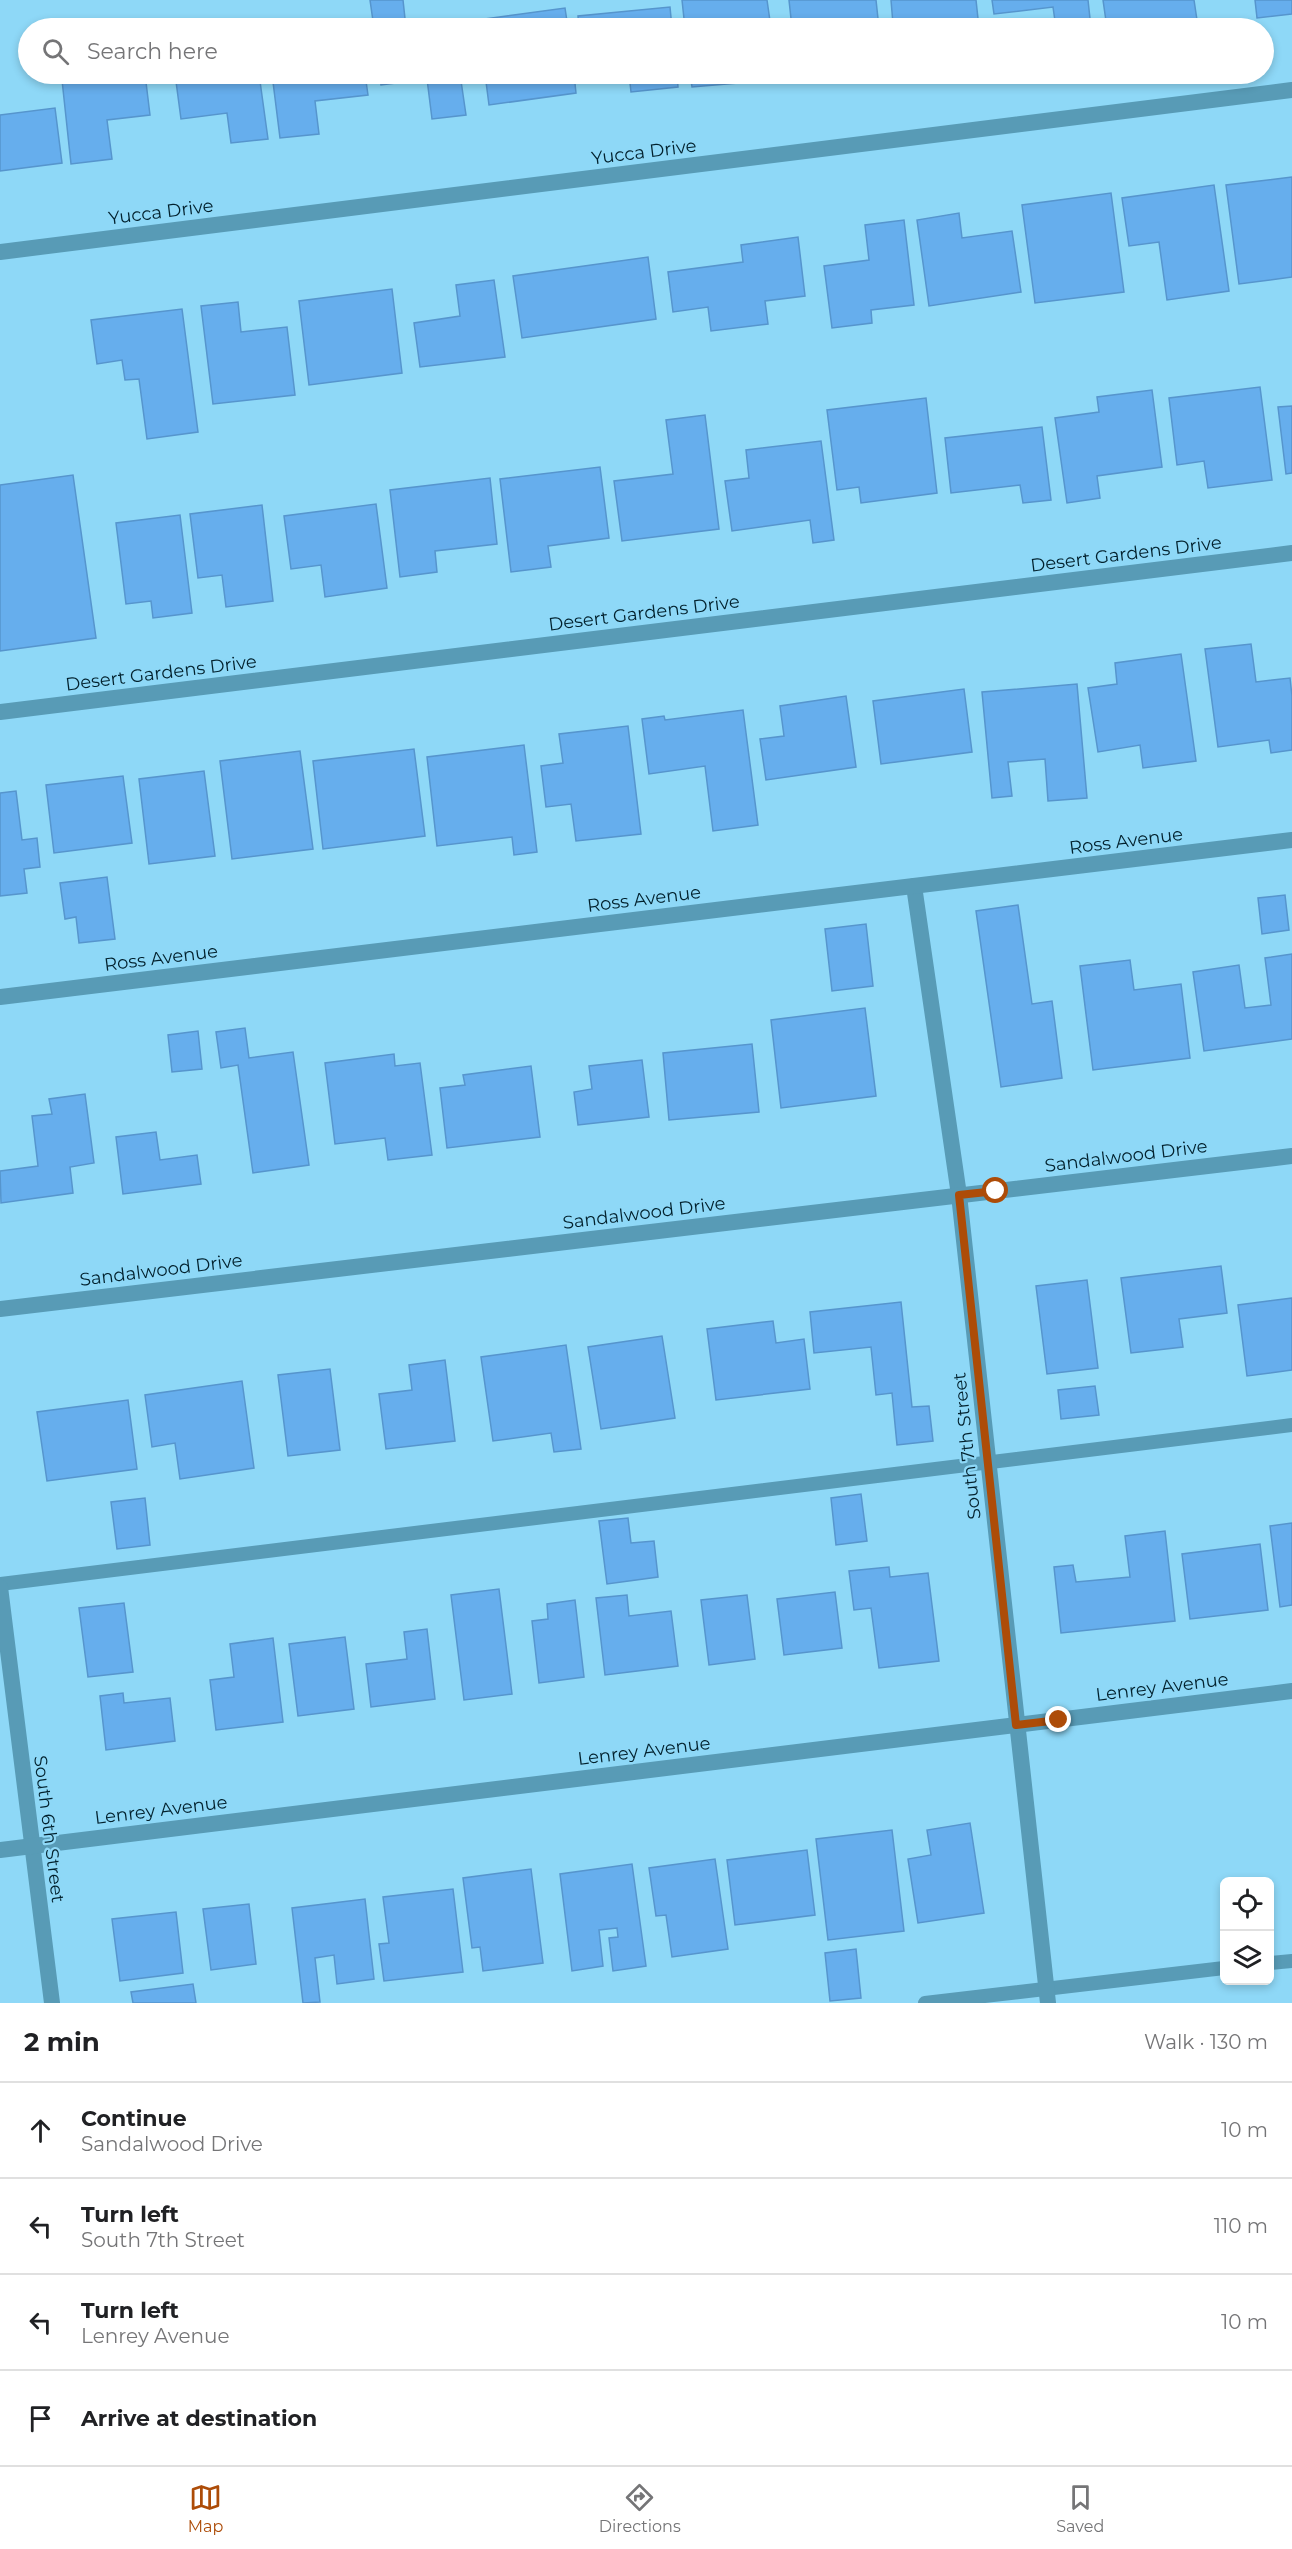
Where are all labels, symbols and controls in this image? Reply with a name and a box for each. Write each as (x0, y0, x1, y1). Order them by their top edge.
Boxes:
search box (18, 18, 1274, 84)
icon: search (39, 35, 72, 68)
text: Search here (87, 38, 218, 65)
street label: Yucca Drive (590, 135, 698, 169)
street label: Yucca Drive (107, 195, 215, 229)
street label: Desert Gardens Drive (1029, 531, 1223, 577)
street label: Desert Gardens Drive (547, 590, 741, 636)
street label: Desert Gardens Drive (64, 650, 258, 696)
street label: Ross Avenue (1068, 823, 1184, 859)
street label: Ross Avenue (586, 881, 702, 917)
street label: Ross Avenue (103, 940, 219, 976)
street label: Sandalwood Drive (1043, 1135, 1209, 1177)
route start (982, 1177, 1008, 1203)
street label: Sandalwood Drive (561, 1192, 727, 1234)
street label: Sandalwood Drive (78, 1249, 244, 1291)
street label: South 7th Street (948, 1371, 986, 1521)
street label: Lenrey Avenue (1094, 1668, 1230, 1706)
route end (1045, 1706, 1071, 1732)
street label: Lenrey Avenue (576, 1732, 712, 1770)
street label: South 6th Street (29, 1754, 69, 1904)
street label: Lenrey Avenue (93, 1791, 229, 1829)
map controls (1220, 1877, 1274, 1985)
button: locate (1220, 1877, 1274, 1931)
button: layers (1220, 1931, 1274, 1985)
text: 2 min (24, 2026, 100, 2058)
text: Walk · 130 m (1144, 2030, 1268, 2054)
text: Continue (81, 2105, 187, 2132)
icon: ahead (24, 2114, 57, 2147)
text: 10 m (1221, 2118, 1268, 2142)
text: Sandalwood Drive (81, 2132, 263, 2156)
text: Turn left (81, 2201, 179, 2228)
icon: left (24, 2210, 57, 2243)
text: 110 m (1214, 2214, 1268, 2238)
text: South 7th Street (81, 2228, 245, 2252)
text: Turn left (81, 2297, 179, 2324)
icon: left (24, 2306, 57, 2339)
text: 10 m (1221, 2310, 1268, 2334)
text: Lenrey Avenue (81, 2324, 230, 2348)
icon: arrive (24, 2402, 57, 2435)
text: Arrive at destination (81, 2405, 317, 2432)
tab: Map (188, 2481, 223, 2536)
tab: Directions (599, 2481, 681, 2536)
tab: Saved (1056, 2481, 1104, 2536)

